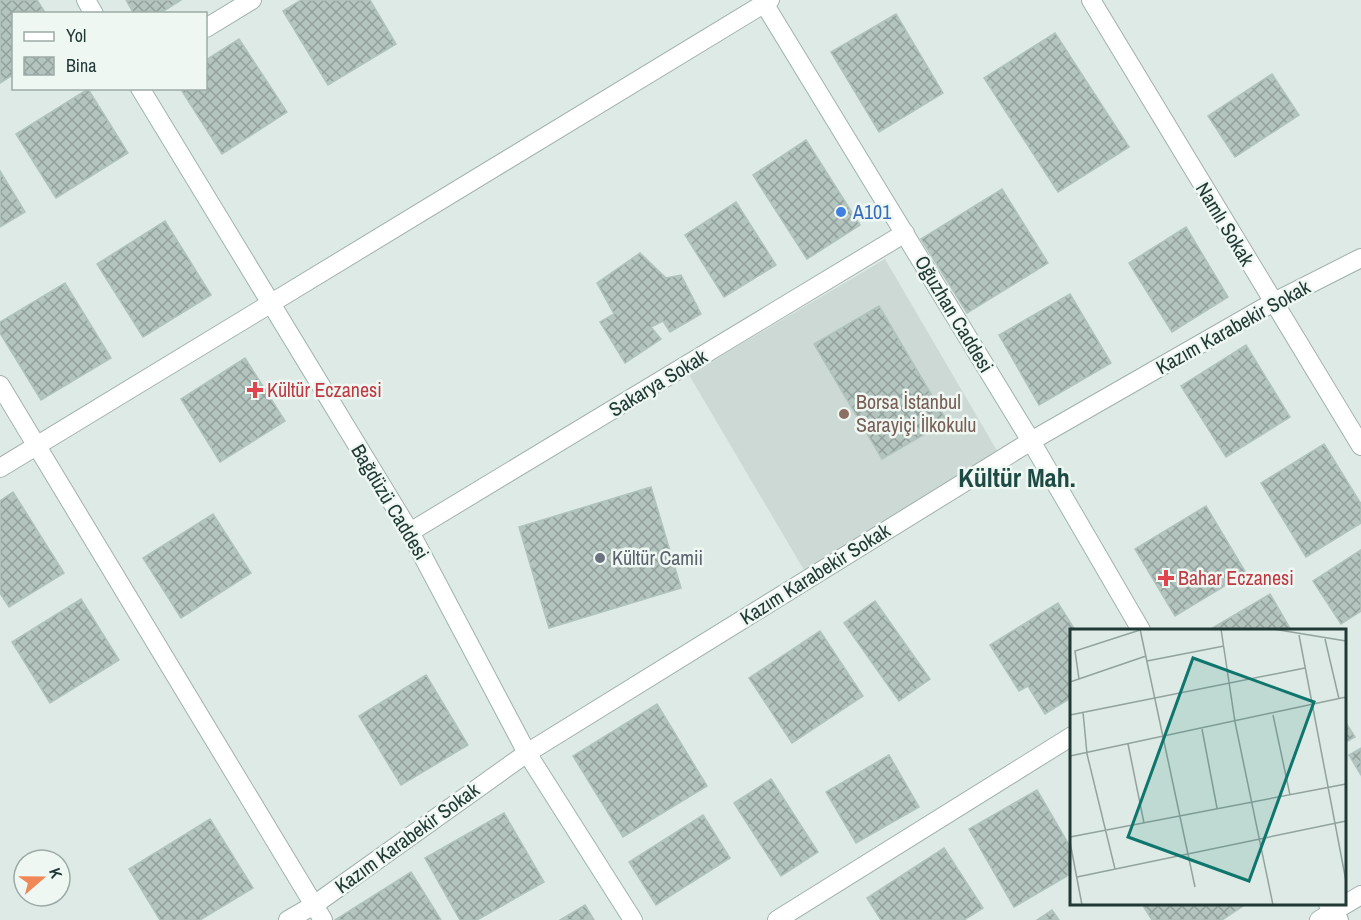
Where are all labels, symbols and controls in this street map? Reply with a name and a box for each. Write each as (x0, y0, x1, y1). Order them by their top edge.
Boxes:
legend (12, 12, 207, 90)
text: Yol (66, 23, 86, 48)
text: Bina (66, 53, 96, 78)
street label: Namlı Sokak (1190, 177, 1261, 271)
place label: A101 (852, 198, 891, 225)
marker: A101 (834, 205, 848, 219)
street label: Oğuzhan Caddesi (909, 250, 1000, 377)
street label: Kazım Karabekir Sokak (1151, 273, 1315, 380)
street label: Sakarya Sokak (604, 342, 713, 423)
place label: Kültür Eczanesi (267, 376, 382, 403)
marker: Kültür Eczanesi (248, 383, 262, 397)
place label: Borsa İstanbul Sarayiçi İlkokulu (856, 388, 976, 438)
marker: Borsa İstanbul Sarayiçi İlkokulu (837, 407, 851, 421)
street label: Bağdüzü Caddesi (345, 439, 436, 565)
district label: Kültür Mah. (958, 460, 1076, 495)
street label: Kazım Karabekir Sokak (735, 516, 896, 631)
place label: Kültür Camii (612, 544, 703, 571)
marker: Kültür Camii (593, 551, 607, 565)
place label: Bahar Eczanesi (1178, 564, 1294, 591)
marker: Bahar Eczanesi (1159, 571, 1173, 585)
inset map (1070, 629, 1346, 905)
street label: Kazım Karabekir Sokak (329, 776, 485, 899)
north arrow (12, 848, 72, 908)
text: K (44, 865, 68, 882)

